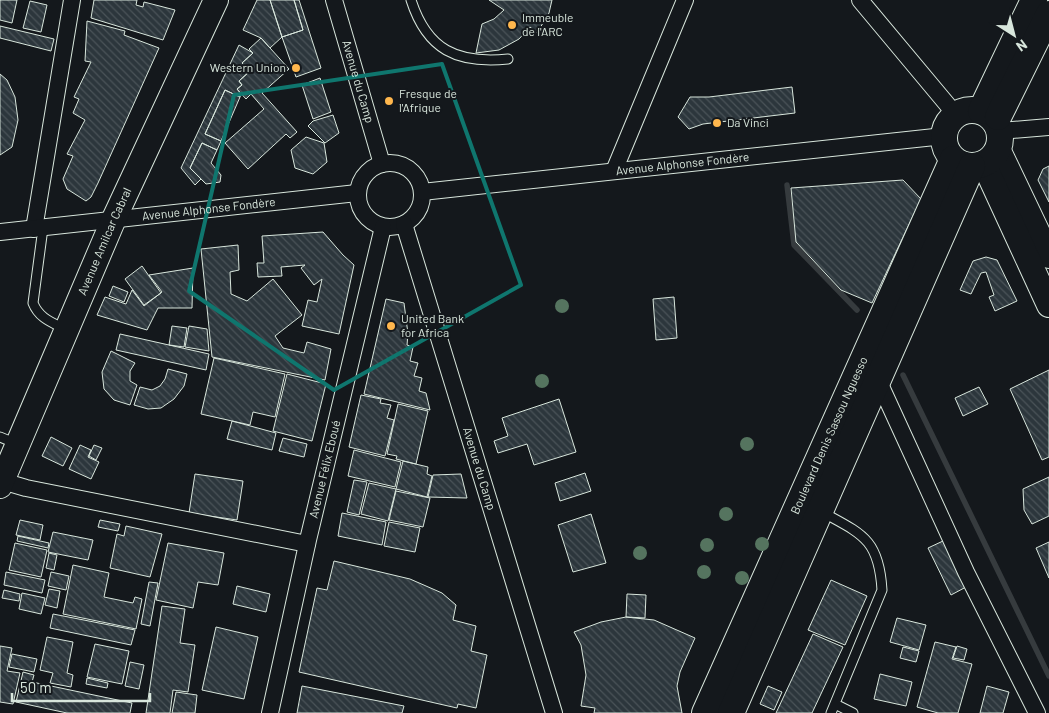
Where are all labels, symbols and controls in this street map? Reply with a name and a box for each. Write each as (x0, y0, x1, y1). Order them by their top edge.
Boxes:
place label: Immeuble de l'ARC (522, 10, 573, 38)
north arrow (989, 10, 1039, 60)
marker: Immeuble de l'ARC (506, 19, 518, 31)
text: N (1013, 36, 1031, 56)
street label: Avenue du Camp (340, 38, 378, 124)
place label: Western Union (210, 60, 286, 74)
marker: Western Union (290, 62, 302, 74)
place label: Fresque de l'Afrique (399, 86, 457, 114)
marker: Fresque de l'Afrique (383, 95, 395, 107)
place label: Da Vinci (727, 115, 769, 129)
marker: Da Vinci (711, 117, 723, 129)
street label: Avenue Alphonse Fondère (615, 149, 750, 177)
street label: Avenue Amilcar Cabral (74, 185, 134, 297)
street label: Avenue Alphonse Fondère (141, 194, 276, 222)
place label: United Bank for Africa (401, 311, 464, 339)
marker: United Bank for Africa (385, 320, 397, 332)
street label: Boulevard Denis Sassou Nguesso (787, 354, 870, 516)
street label: Avenue Félix Eboué (306, 418, 343, 519)
street label: Avenue du Camp (461, 425, 499, 512)
scale bar (12, 670, 150, 702)
text: 50 m (20, 678, 52, 696)

